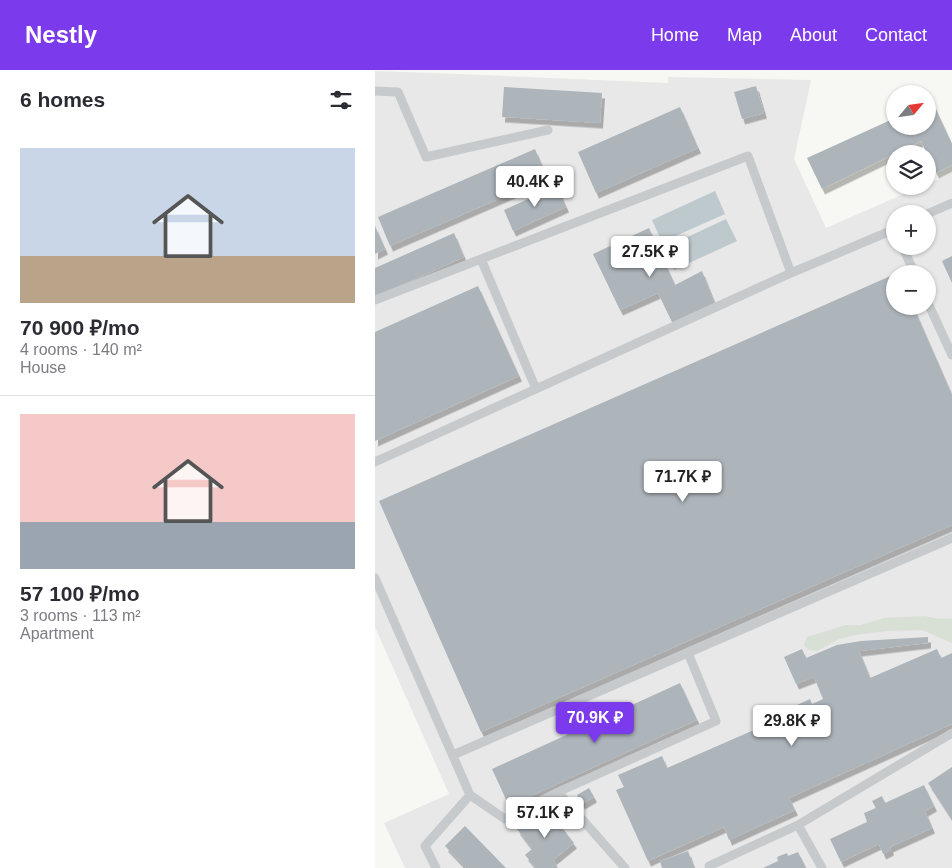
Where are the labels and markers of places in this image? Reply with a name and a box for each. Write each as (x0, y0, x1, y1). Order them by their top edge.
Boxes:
pin: 40.4K ₽ (489, 166, 581, 208)
pin: 27.5K ₽ (604, 236, 696, 278)
pin: 71.7K ₽ (637, 460, 729, 503)
pin: 70.9K ₽ (549, 702, 641, 744)
pin: 29.8K ₽ (746, 704, 838, 747)
pin: 57.1K ₽ (499, 796, 591, 839)

